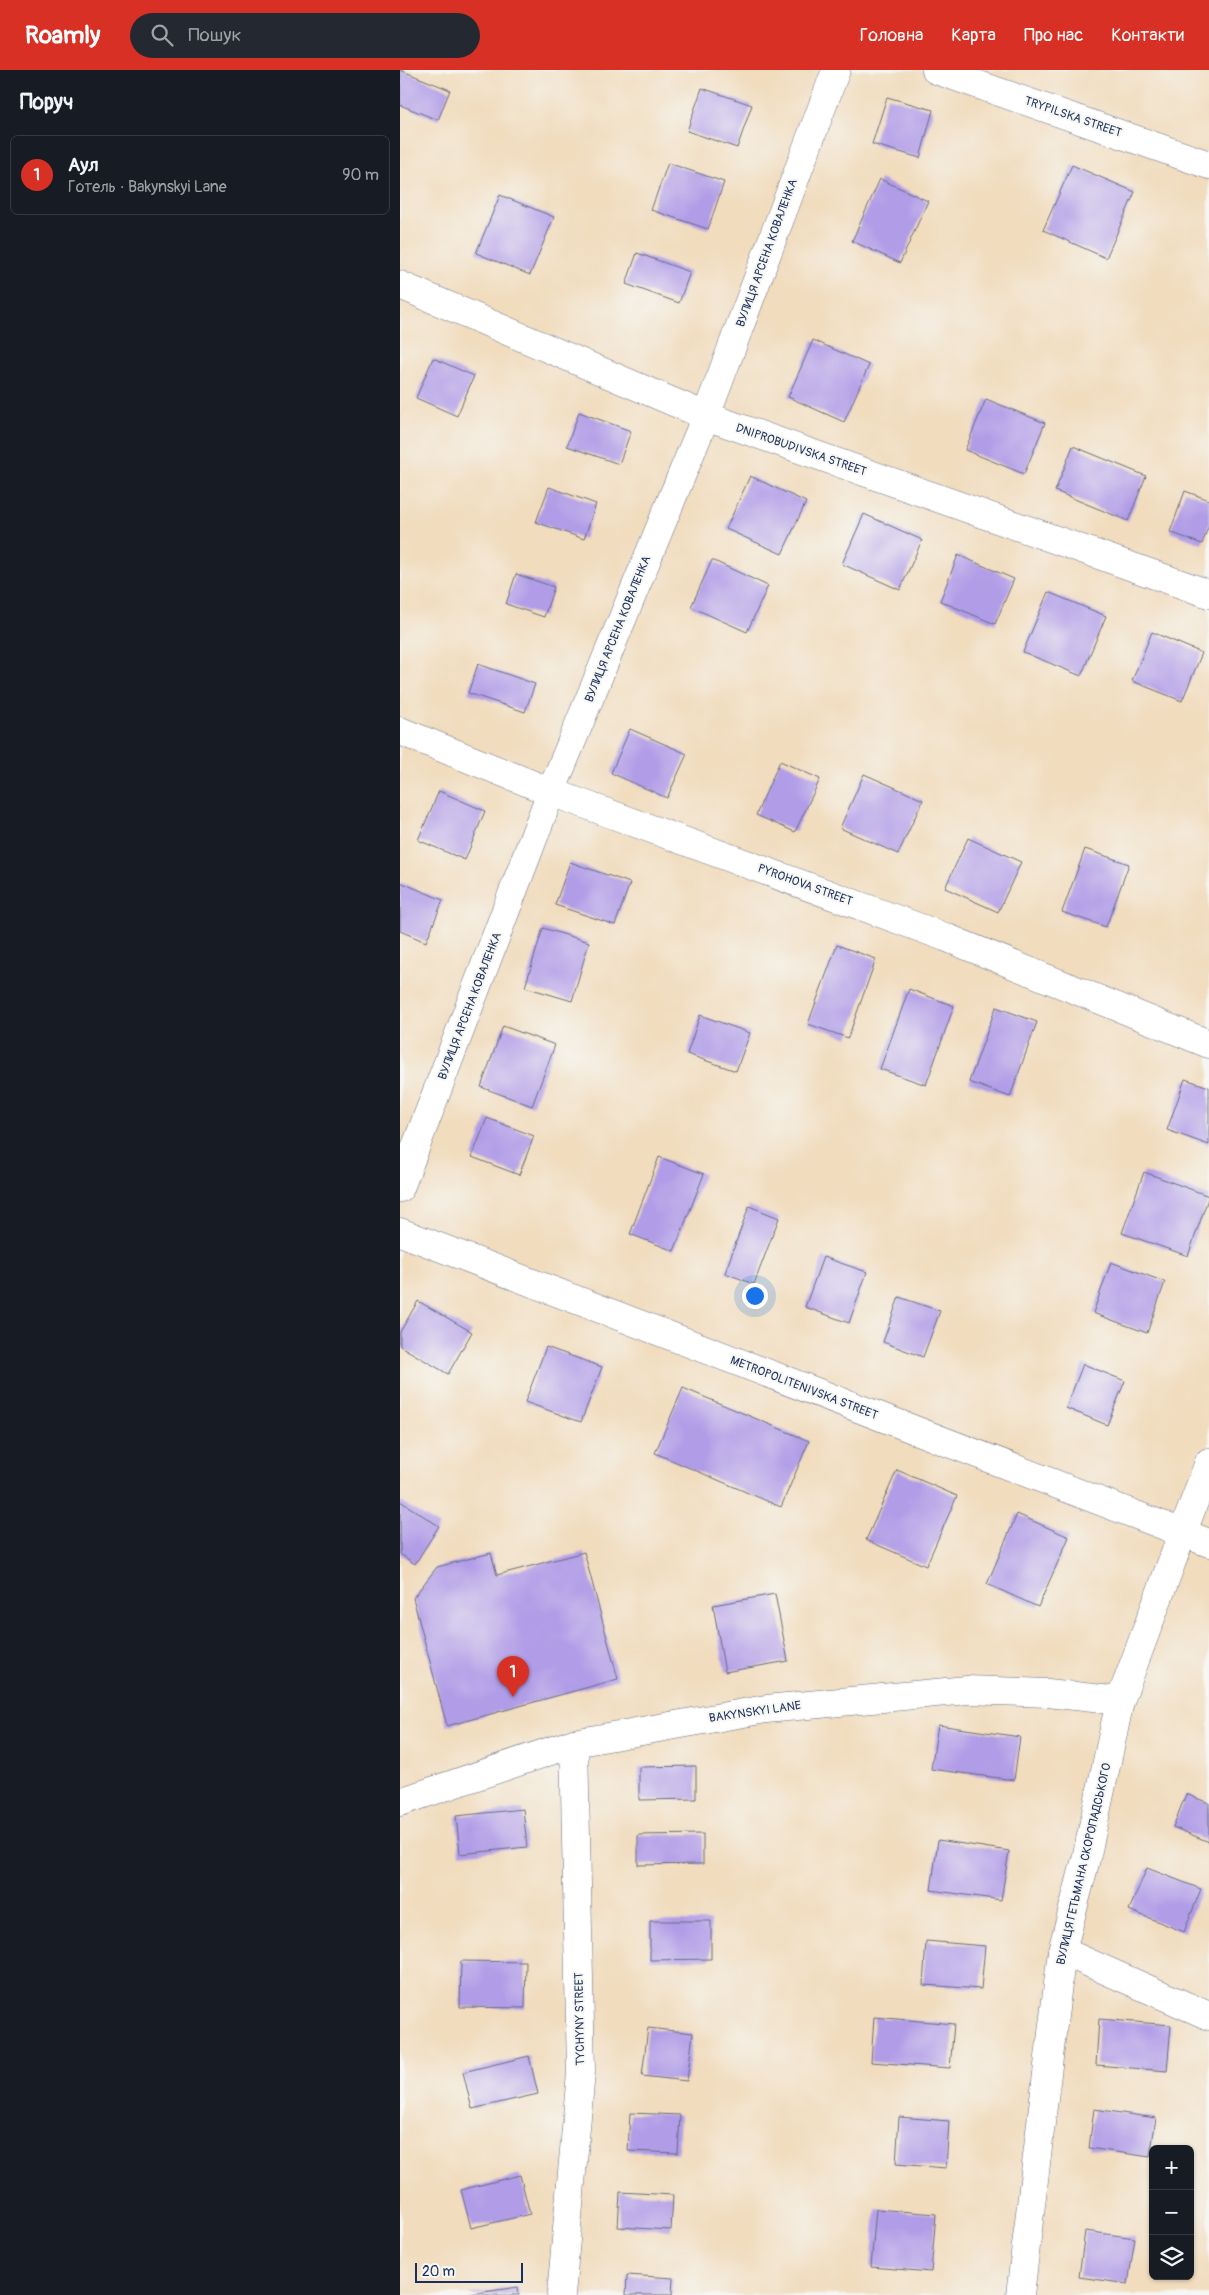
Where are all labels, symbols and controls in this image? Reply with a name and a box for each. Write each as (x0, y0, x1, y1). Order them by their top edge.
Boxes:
search box (130, 13, 480, 58)
text: Roamly (25, 21, 100, 50)
icon: search (148, 21, 176, 49)
text: Пошук (188, 23, 241, 47)
text: Головна (860, 24, 923, 47)
text: Карта (951, 24, 996, 47)
text: Про нас (1024, 24, 1083, 47)
text: Контакти (1111, 24, 1184, 47)
text: Поруч (20, 89, 73, 116)
street label: TRYPILSKA STREET (1022, 93, 1124, 141)
text: Аул (68, 153, 98, 177)
text: 1 (34, 165, 40, 185)
text: 90 m (342, 165, 379, 185)
text: Готель · Bakynskyi Lane (68, 177, 227, 197)
street label: ВУЛИЦЯ АРСЕНА КОВАЛЕНКА (733, 177, 801, 329)
street label: DNIPROBUDIVSKA STREET (734, 421, 869, 480)
street label: ВУЛИЦЯ АРСЕНА КОВАЛЕНКА (582, 553, 654, 704)
street label: PYROHOVA STREET (756, 861, 855, 909)
street label: ВУЛИЦЯ АРСЕНА КОВАЛЕНКА (435, 930, 505, 1082)
your location (742, 1283, 768, 1309)
street label: METROPOLITENIVSKA STREET (728, 1353, 880, 1423)
pin: 1 (497, 1656, 529, 1697)
street label: BAKYNSKYI LANE (708, 1698, 802, 1726)
street label: ВУЛИЦЯ ГЕТЬМАНА СКОРОПАДСЬКОГО (1053, 1761, 1115, 1966)
street label: TYCHYNY STREET (572, 1972, 588, 2066)
map controls (1149, 2145, 1194, 2280)
button: + (1149, 2145, 1194, 2190)
button: − (1149, 2190, 1194, 2235)
button: layers (1149, 2235, 1194, 2280)
scale bar (415, 2260, 522, 2283)
text: 20 m (422, 2263, 455, 2280)

